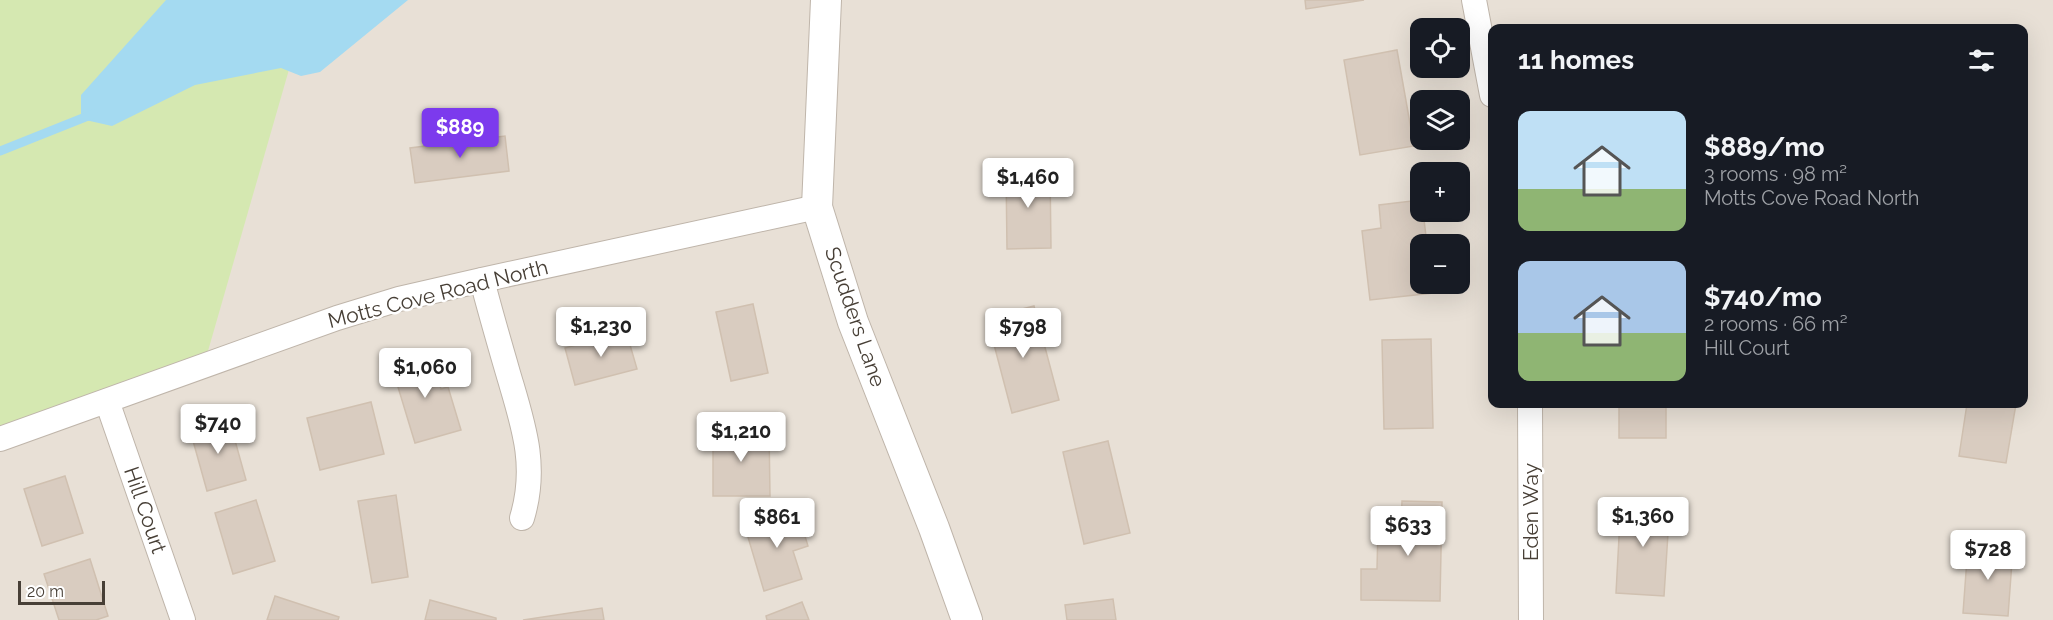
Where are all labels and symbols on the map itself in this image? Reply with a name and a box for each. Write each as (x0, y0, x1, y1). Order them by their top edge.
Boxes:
pin: $889 (424, 108, 496, 159)
pin: $1,460 (979, 158, 1077, 209)
street label: Scudders Lane (820, 244, 891, 390)
street label: Motts Cove Road North (325, 254, 551, 333)
pin: $1,230 (552, 307, 650, 358)
pin: $798 (987, 308, 1059, 359)
pin: $1,060 (376, 348, 474, 399)
pin: $740 (182, 404, 254, 455)
pin: $1,210 (692, 412, 790, 463)
street label: Hill Court (119, 463, 172, 556)
street label: Eden Way (1518, 463, 1543, 561)
pin: $1,360 (1594, 497, 1692, 548)
pin: $861 (741, 498, 813, 549)
pin: $633 (1372, 506, 1444, 557)
pin: $728 (1952, 530, 2024, 581)
scale bar (18, 578, 105, 606)

